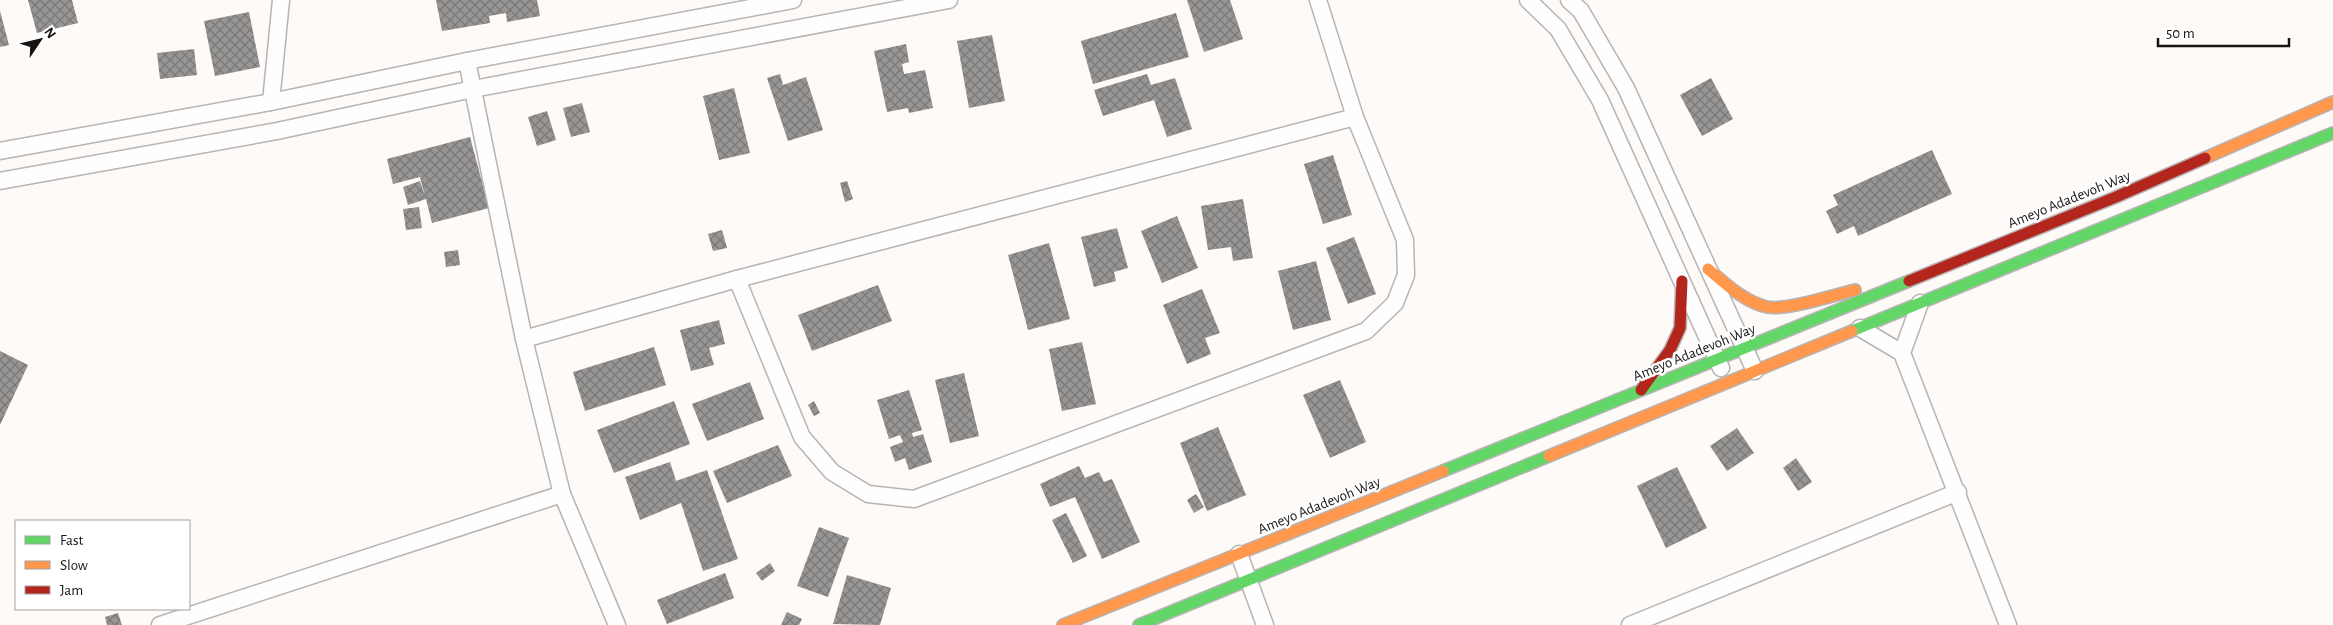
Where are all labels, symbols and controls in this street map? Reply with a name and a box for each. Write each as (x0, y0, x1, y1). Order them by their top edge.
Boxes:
north arrow (15, 15, 65, 65)
scale bar (2158, 15, 2289, 47)
text: N (41, 25, 58, 41)
text: 50 m (2166, 26, 2195, 41)
street label: Ameyo Adadevoh Way (2006, 168, 2133, 231)
street label: Ameyo Adadevoh Way (1631, 321, 1758, 384)
street label: Ameyo Adadevoh Way (1256, 474, 1383, 537)
legend (15, 520, 190, 610)
text: Fast (60, 533, 84, 548)
text: Slow (60, 558, 88, 573)
text: Jam (60, 583, 83, 598)

